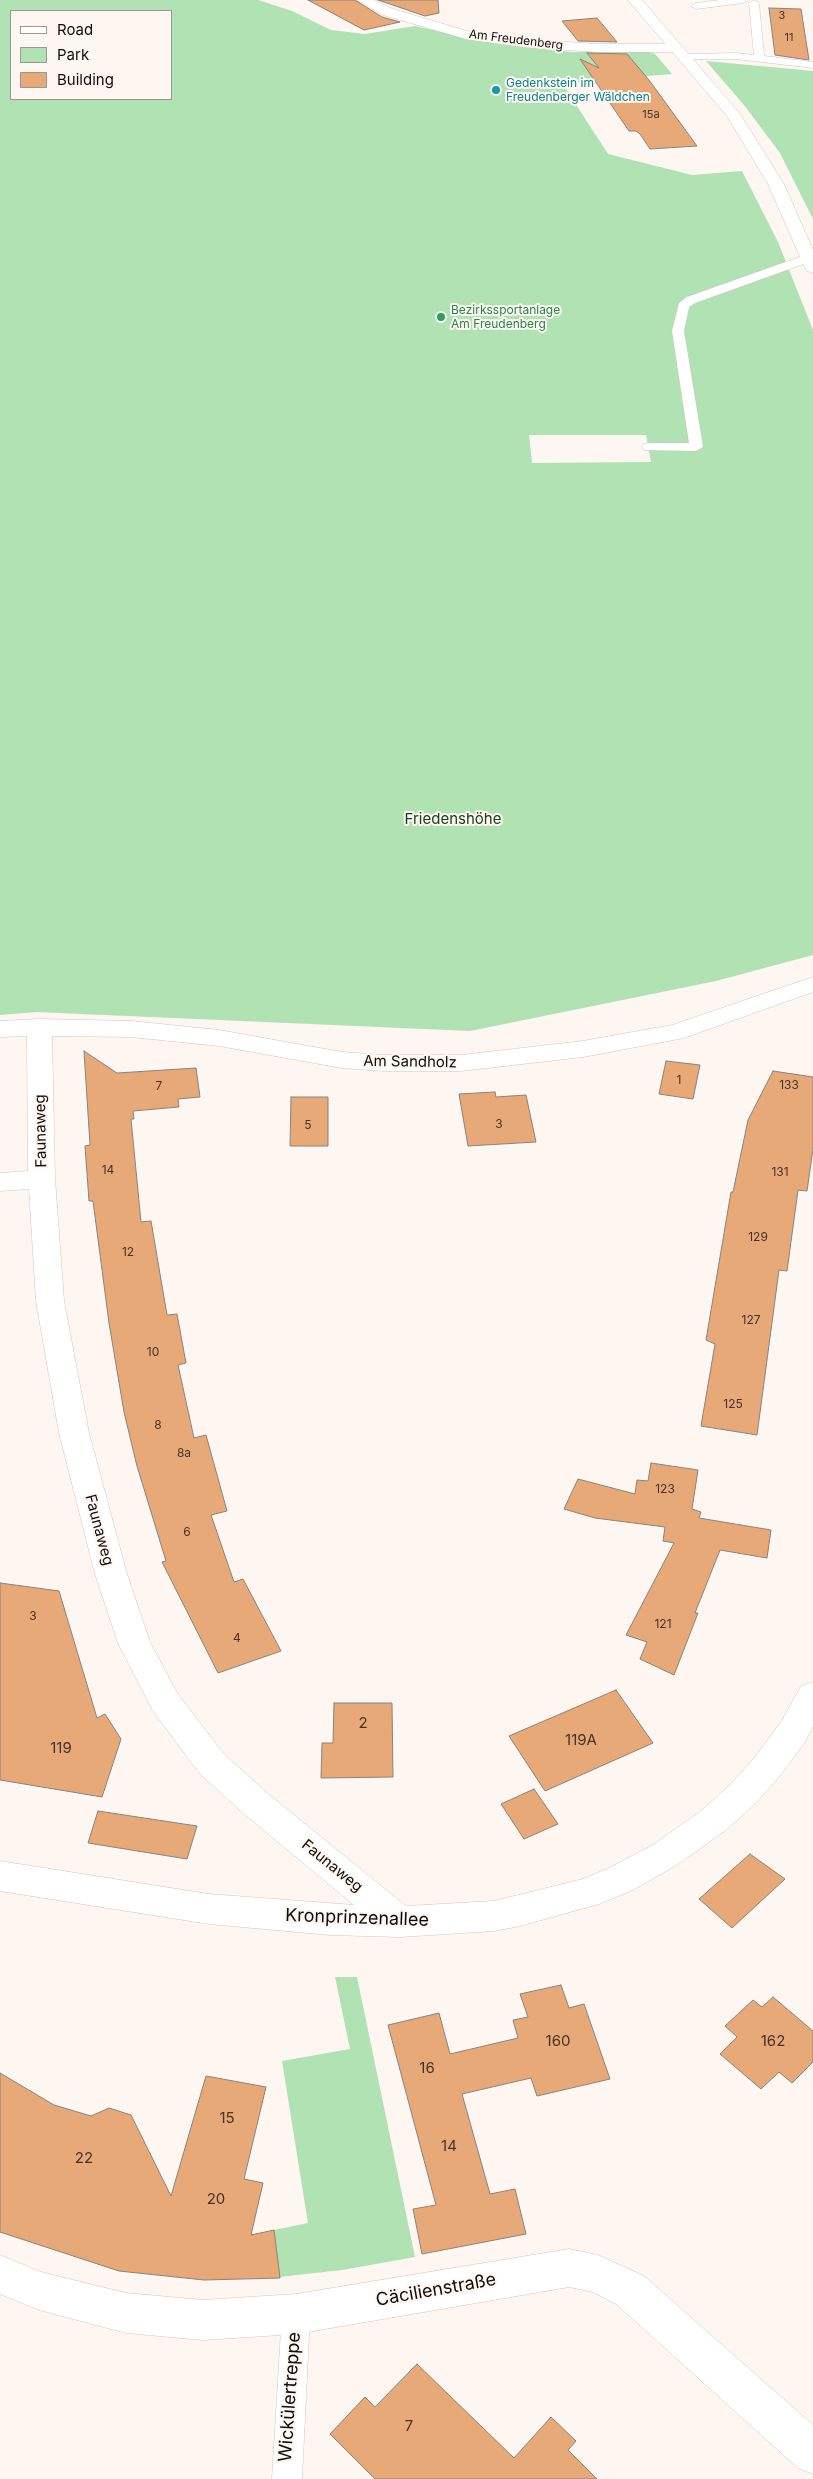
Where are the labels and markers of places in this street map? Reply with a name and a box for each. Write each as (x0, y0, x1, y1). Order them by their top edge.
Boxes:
place label: Gedenkstein im Freudenberger Wäldchen (506, 76, 650, 104)
marker: Gedenkstein im Freudenberger Wäldchen (490, 84, 502, 96)
place label: Bezirkssportanlage Am Freudenberg (451, 303, 560, 331)
marker: Bezirkssportanlage Am Freudenberg (435, 311, 447, 323)

